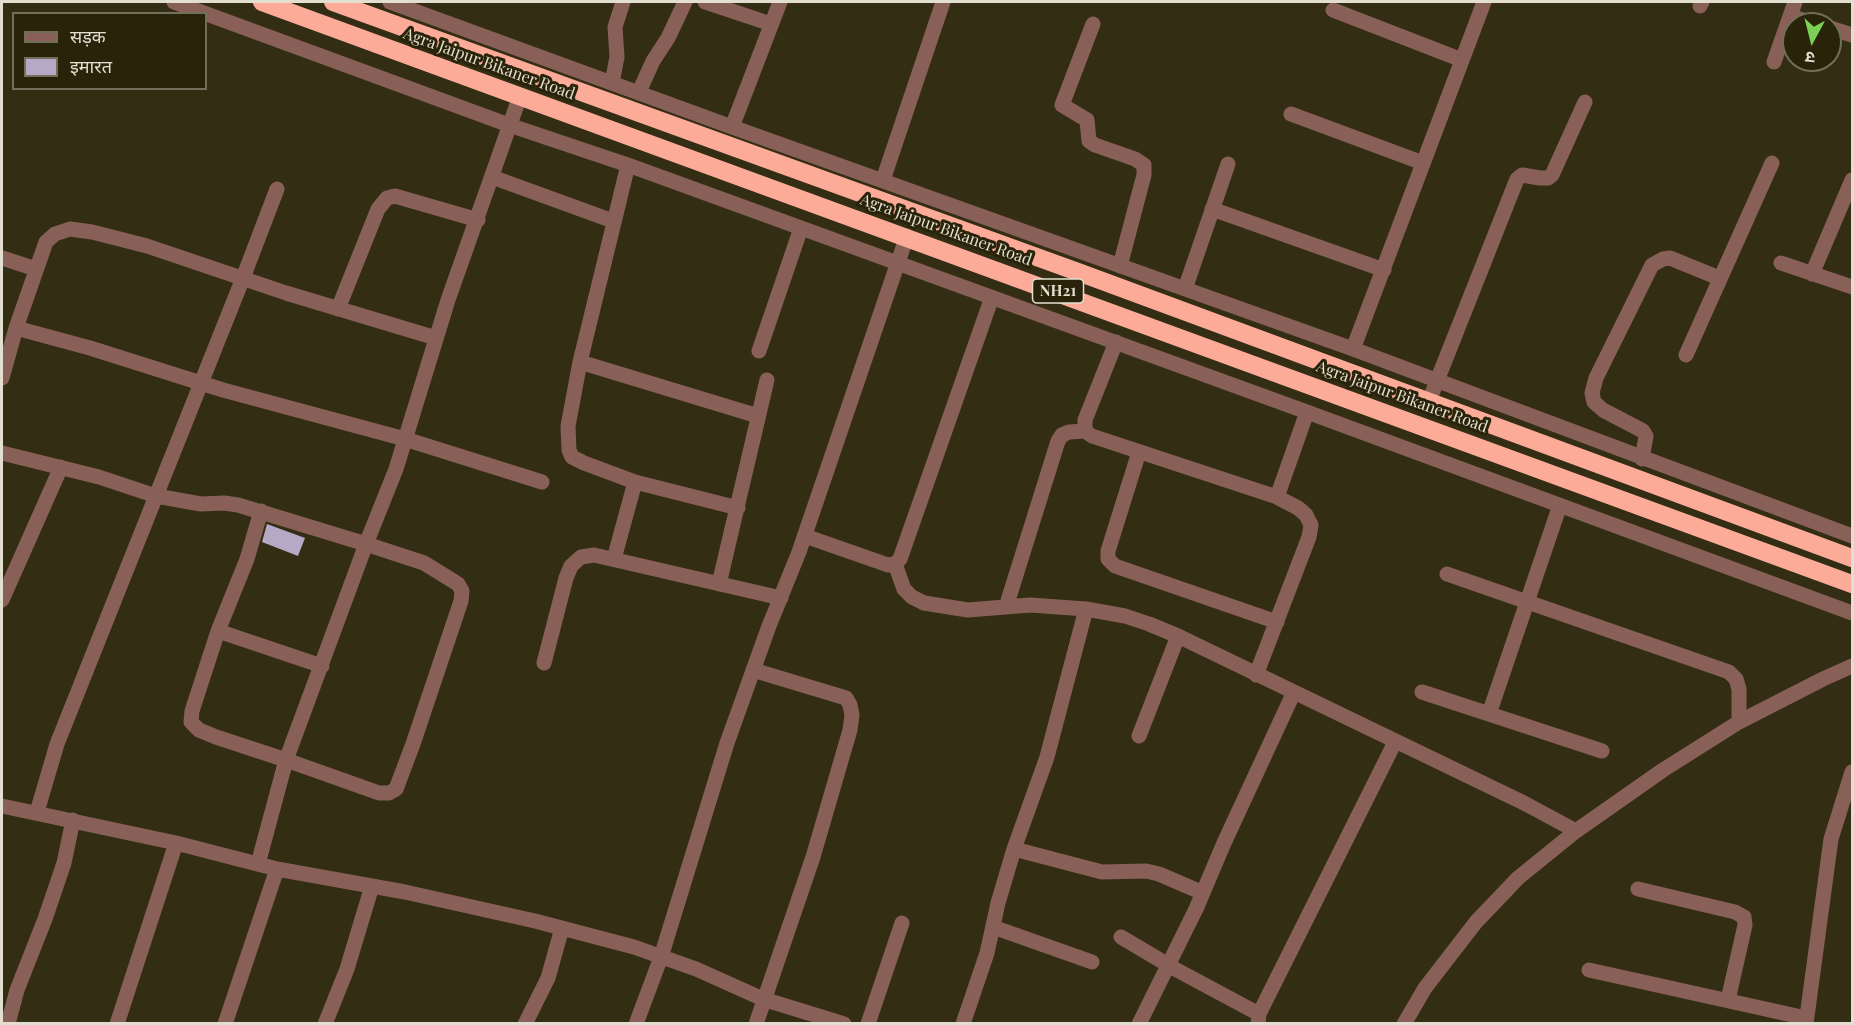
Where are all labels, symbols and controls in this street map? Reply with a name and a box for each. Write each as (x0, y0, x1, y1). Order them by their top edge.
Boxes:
legend (12, 12, 207, 90)
north arrow (1782, 12, 1842, 72)
text: सड़क (70, 24, 106, 48)
street label: Agra Jaipur Bikaner Road (401, 24, 577, 104)
text: उ (1804, 47, 1816, 69)
text: इमारत (70, 54, 112, 78)
street label: Agra Jaipur Bikaner Road (858, 190, 1034, 270)
road number: NH21 (1032, 279, 1084, 303)
street label: Agra Jaipur Bikaner Road (1314, 357, 1490, 437)

